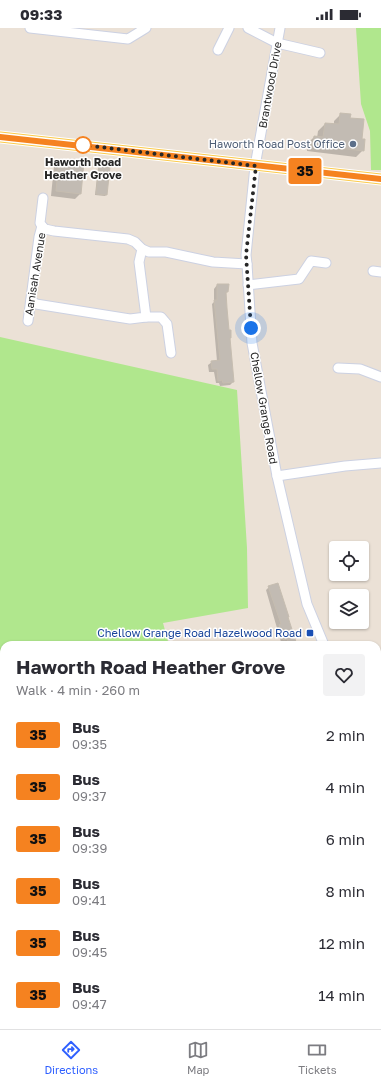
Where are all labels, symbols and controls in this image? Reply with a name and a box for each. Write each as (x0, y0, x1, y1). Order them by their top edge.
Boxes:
text: 09:33 (20, 5, 62, 23)
street label: Brantwood Drive (255, 41, 284, 129)
marker: Haworth Road Heather Grove (74, 136, 92, 154)
place label: Haworth Road Post Office (209, 137, 345, 150)
marker: Haworth Road Post Office (348, 139, 358, 149)
place label: Haworth Road Heather Grove (44, 155, 122, 181)
line badge: 35 (287, 158, 323, 184)
text: 35 (296, 162, 314, 179)
street label: Aanisah Avenue (22, 232, 47, 316)
your location (241, 318, 261, 338)
street label: Chellow Grange Road (248, 351, 281, 465)
map controls (329, 541, 369, 629)
button: locate (329, 541, 369, 581)
button: layers (329, 589, 369, 629)
place label: Chellow Grange Road Hazelwood Road (97, 626, 302, 639)
marker: Chellow Grange Road Hazelwood Road (305, 628, 315, 638)
button: heart (323, 654, 365, 696)
text: Haworth Road Heather Grove (16, 655, 285, 678)
text: Walk · 4 min · 260 m (16, 682, 140, 698)
text: Bus (72, 718, 100, 736)
text: 35 (29, 726, 47, 743)
text: 2 min (326, 726, 365, 744)
text: 09:35 (72, 736, 107, 752)
text: Bus (72, 770, 100, 788)
text: 35 (29, 778, 47, 795)
text: 4 min (326, 778, 365, 796)
text: 09:37 (72, 788, 106, 804)
text: Bus (72, 822, 100, 840)
text: 35 (29, 830, 47, 847)
text: 6 min (326, 830, 365, 848)
text: 09:39 (72, 840, 107, 856)
text: Bus (72, 874, 100, 892)
text: 35 (29, 882, 47, 899)
text: 8 min (326, 882, 365, 900)
text: 09:41 (72, 892, 106, 908)
text: Bus (72, 926, 100, 944)
text: 35 (29, 934, 47, 951)
text: 12 min (319, 934, 365, 952)
text: 09:45 (72, 944, 107, 960)
text: Bus (72, 978, 100, 996)
text: 35 (29, 986, 47, 1003)
text: 14 min (318, 986, 365, 1004)
text: 09:47 (72, 996, 107, 1012)
tab: Directions (44, 1039, 98, 1076)
tab: Map (187, 1039, 209, 1076)
tab: Tickets (298, 1039, 337, 1076)

